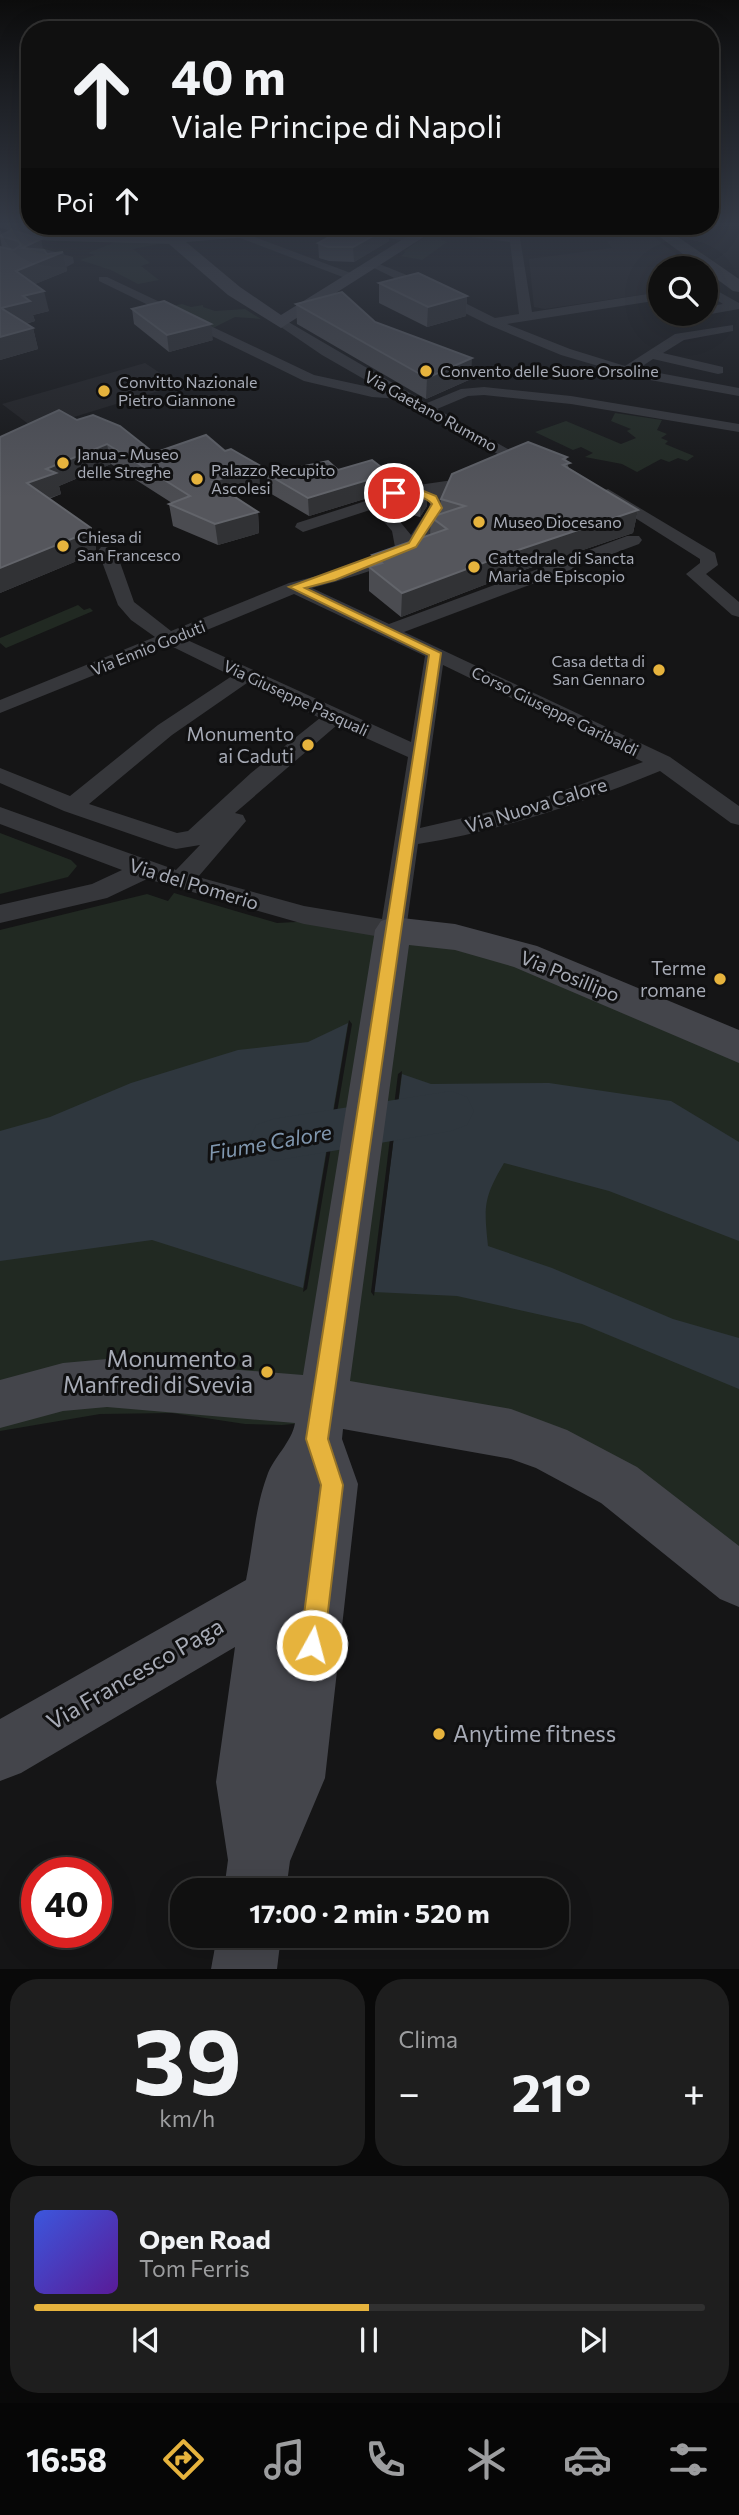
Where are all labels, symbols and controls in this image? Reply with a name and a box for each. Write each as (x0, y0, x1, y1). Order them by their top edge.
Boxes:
text: 40 m (171, 45, 286, 105)
icon: ahead (56, 49, 147, 140)
text: Viale Principe di Napoli (171, 105, 503, 145)
icon: ahead (108, 182, 146, 220)
text: Poi (56, 186, 94, 217)
map controls (648, 256, 718, 326)
button: search (648, 256, 718, 326)
place label: Convento delle Suore Orsoline (440, 361, 659, 380)
marker: Convento delle Suore Orsoline (418, 363, 434, 379)
street label: Via Gaetano Rummo (362, 366, 501, 455)
place label: Convitto Nazionale Pietro Giannone (118, 372, 258, 409)
marker: Convitto Nazionale Pietro Giannone (96, 383, 112, 399)
place label: Janua - Museo delle Streghe (77, 444, 179, 481)
marker: Janua - Museo delle Streghe (55, 455, 71, 471)
place label: Palazzo Recupito Ascolesi (211, 460, 335, 497)
pin (364, 463, 424, 523)
marker: Palazzo Recupito Ascolesi (189, 471, 205, 487)
icon: arrive (375, 474, 413, 512)
place label: Museo Diocesano (493, 512, 622, 531)
marker: Museo Diocesano (471, 514, 487, 530)
place label: Chiesa di San Francesco (77, 527, 181, 564)
marker: Chiesa di San Francesco (55, 538, 71, 554)
place label: Cattedrale di Sancta Maria de Episcopio (488, 548, 634, 585)
marker: Cattedrale di Sancta Maria de Episcopio (466, 559, 482, 575)
street label: Via Ennio Goduti (88, 616, 208, 679)
place label: Casa detta di San Gennaro (551, 651, 645, 688)
street label: Via Giuseppe Pasquali (221, 656, 372, 740)
street label: Corso Giuseppe Garibaldi (469, 662, 642, 759)
marker: Casa detta di San Gennaro (651, 662, 667, 678)
place label: Monumento ai Caduti (187, 722, 294, 767)
marker: Monumento ai Caduti (300, 737, 316, 753)
street label: Via Nuova Calore (462, 772, 610, 837)
street label: Via del Pomerio (127, 853, 262, 914)
street label: Via Posillipo (517, 945, 623, 1006)
place label: Terme romane (640, 956, 706, 1001)
marker: Terme romane (712, 971, 728, 987)
water label: Fiume Calore (206, 1118, 333, 1165)
place label: Monumento a Manfredi di Svevia (63, 1344, 253, 1398)
marker: Monumento a Manfredi di Svevia (259, 1364, 275, 1380)
position arrow (275, 1608, 349, 1682)
street label: Via Francesco Paga (41, 1611, 228, 1735)
place label: Anytime fitness (453, 1719, 616, 1747)
marker: Anytime fitness (431, 1726, 447, 1742)
speed limit sign: 40 (21, 1857, 112, 1948)
text: 17:00 · 2 min · 520 m (249, 1897, 490, 1928)
text: 39 (133, 2002, 242, 2114)
text: Clima (399, 2025, 458, 2053)
text: 21° (512, 2059, 591, 2123)
text: − (399, 2068, 420, 2115)
text: + (683, 2068, 705, 2115)
text: km/h (159, 2104, 215, 2132)
text: Open Road (139, 2223, 271, 2254)
text: Tom Ferris (139, 2254, 250, 2282)
icon: previous (127, 2321, 165, 2359)
icon: pause (350, 2321, 388, 2359)
icon: next (574, 2321, 612, 2359)
icon: directions (159, 2435, 208, 2484)
icon: music (260, 2435, 309, 2484)
icon: phone (361, 2435, 410, 2484)
icon: climate (462, 2435, 511, 2484)
icon: car (563, 2435, 612, 2484)
icon: filters (664, 2435, 713, 2484)
text: 16:58 (26, 2439, 107, 2479)

